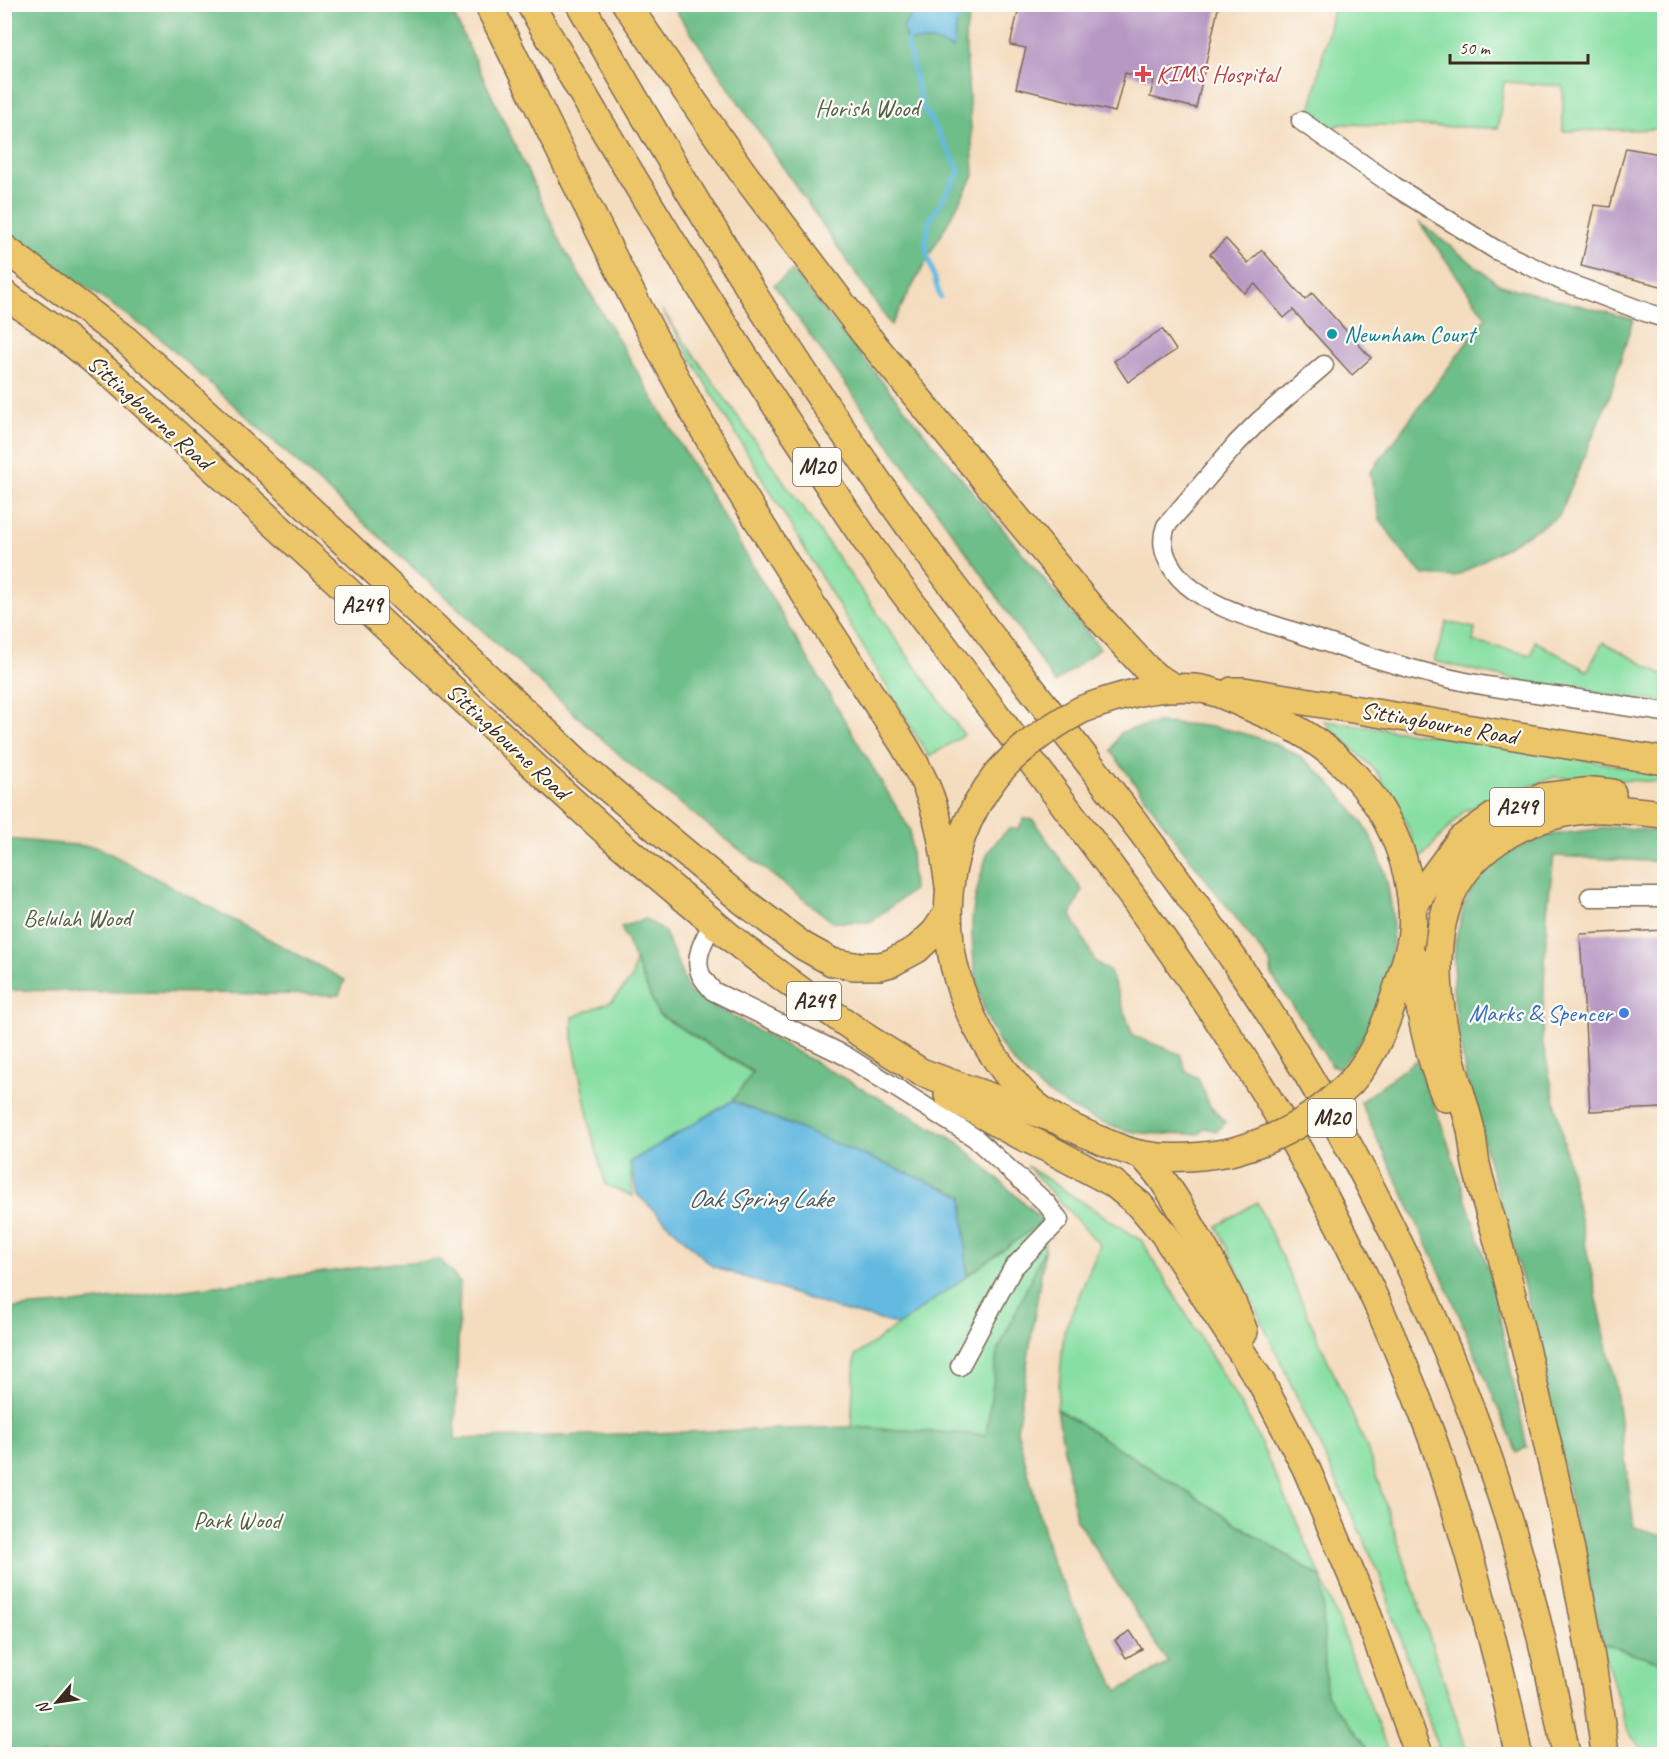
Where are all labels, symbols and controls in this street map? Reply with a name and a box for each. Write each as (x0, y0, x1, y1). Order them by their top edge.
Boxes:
scale bar (1450, 27, 1588, 65)
text: 50 m (1459, 37, 1492, 59)
place label: KIMS Hospital (1156, 59, 1282, 89)
marker: KIMS Hospital (1134, 65, 1152, 83)
park label: Horish Wood (815, 93, 922, 123)
place label: Newnham Court (1344, 319, 1478, 349)
marker: Newnham Court (1325, 327, 1339, 341)
street label: Sittingbourne Road (81, 348, 221, 478)
road number: M20 (793, 448, 841, 486)
road number: A249 (335, 586, 389, 624)
street label: Sittingbourne Road (440, 676, 579, 808)
street label: Sittingbourne Road (1358, 694, 1523, 752)
road number: A249 (1490, 788, 1544, 826)
park label: Belulah Wood (23, 903, 134, 933)
road number: A249 (787, 982, 841, 1020)
place label: Marks & Spencer (1469, 998, 1614, 1028)
marker: Marks & Spencer (1617, 1006, 1631, 1020)
road number: M20 (1308, 1099, 1356, 1137)
water label: Oak Spring Lake (688, 1182, 836, 1215)
park label: Park Wood (193, 1505, 284, 1535)
north arrow (27, 1672, 87, 1732)
text: N (32, 1697, 56, 1718)

